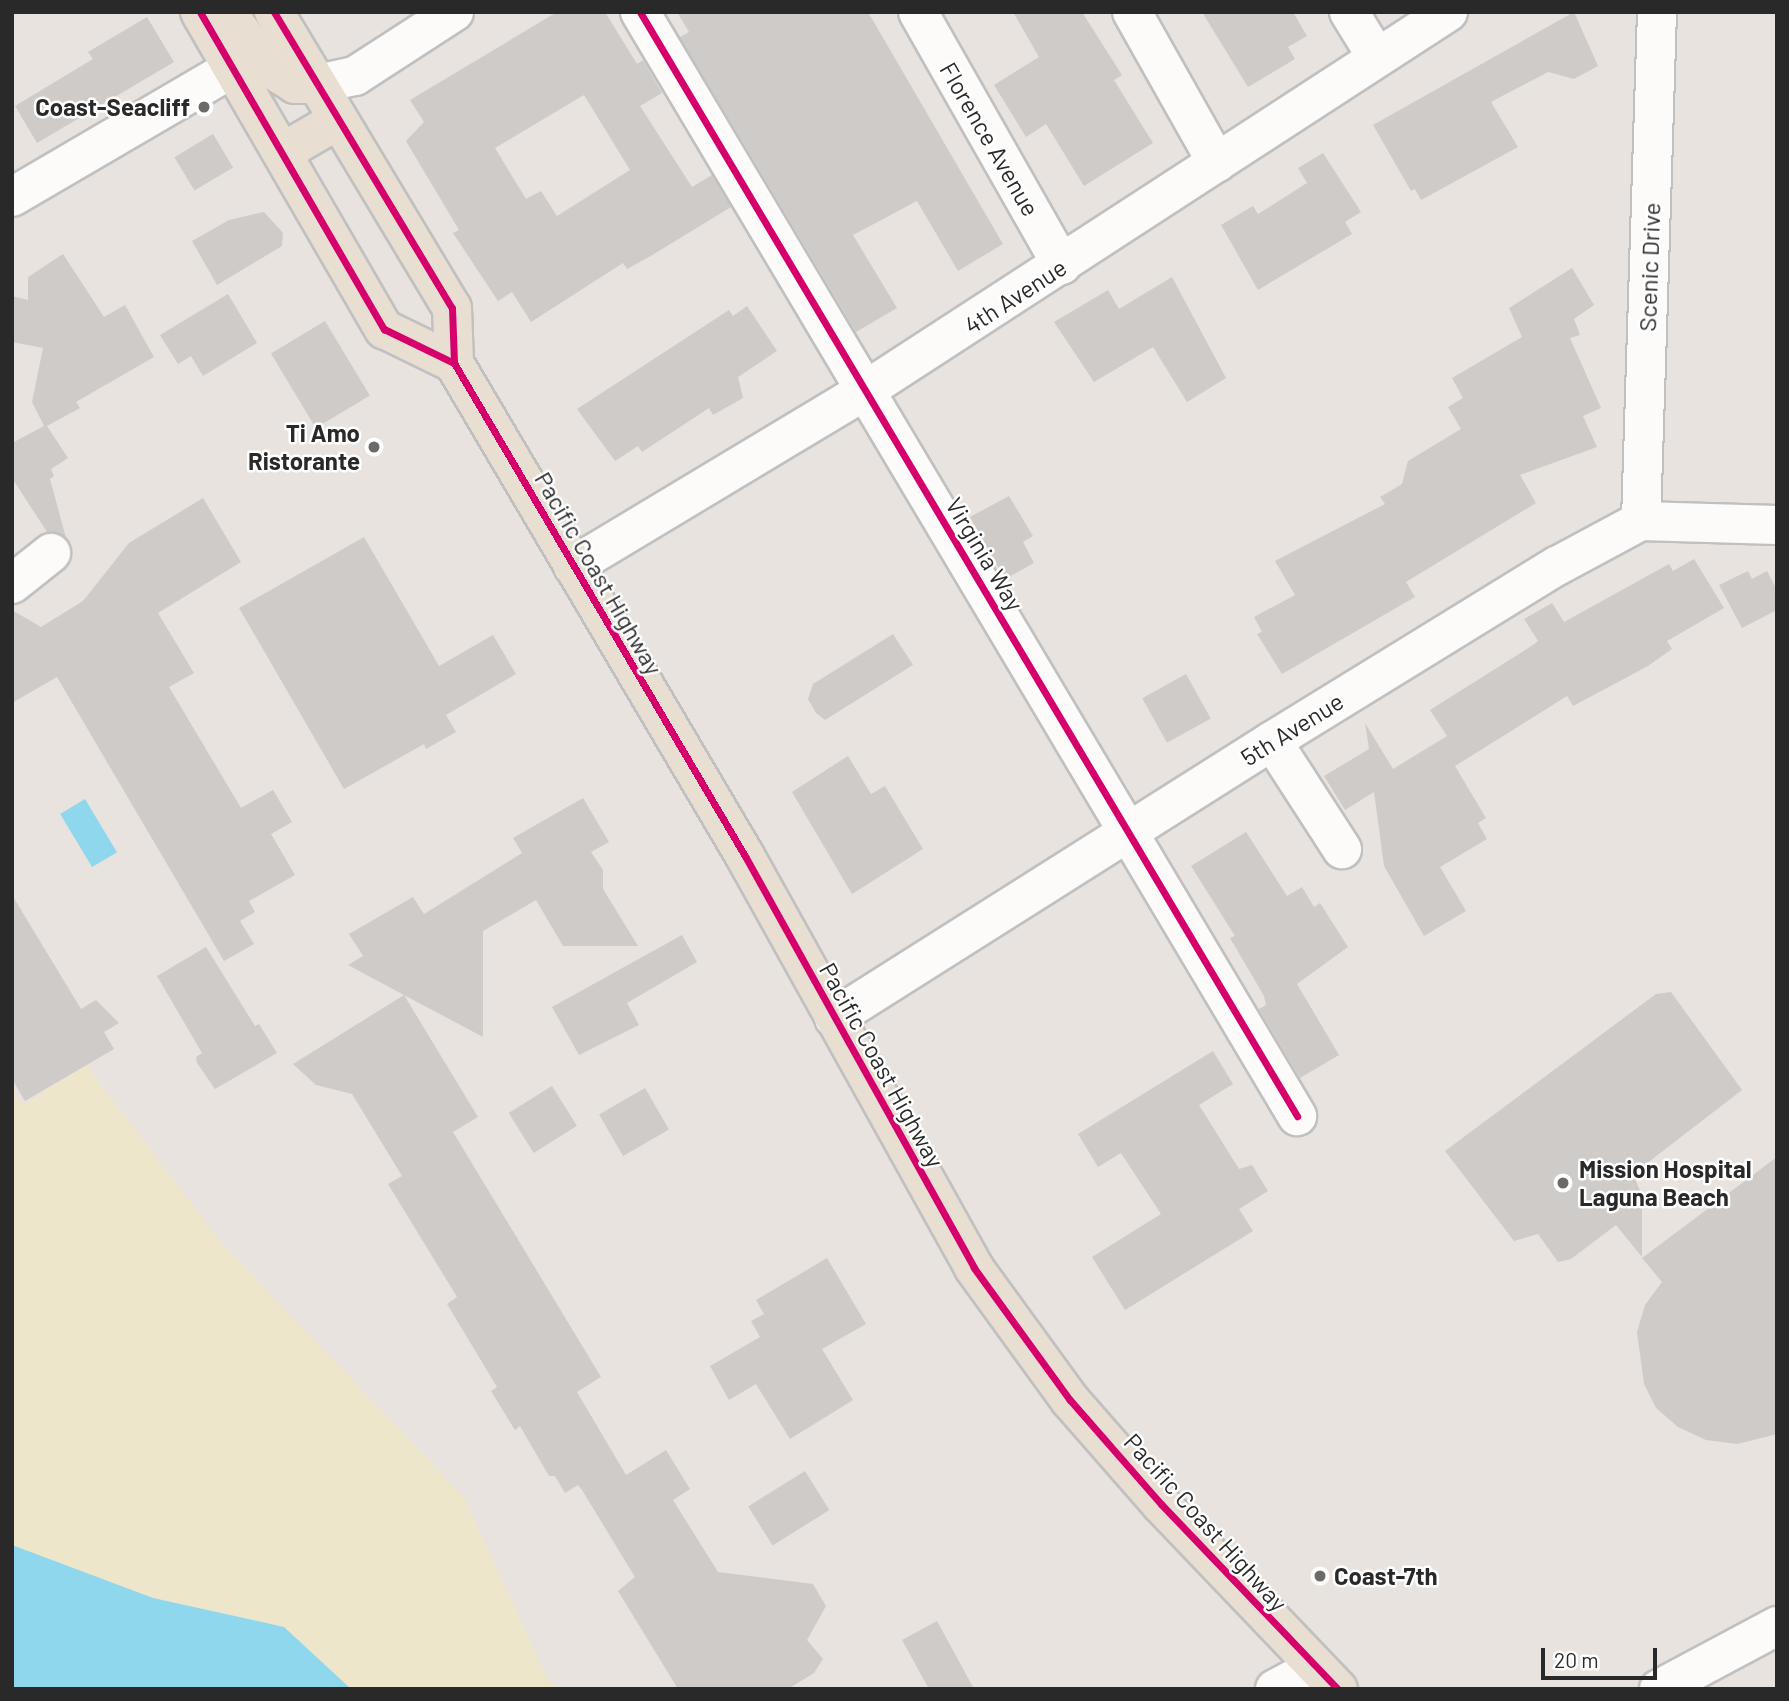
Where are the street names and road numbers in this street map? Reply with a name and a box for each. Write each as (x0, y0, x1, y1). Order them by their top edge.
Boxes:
street label: Florence Avenue (934, 57, 1046, 221)
street label: Scenic Drive (1632, 202, 1666, 332)
street label: 4th Avenue (959, 252, 1071, 340)
street label: Pacific Coast Highway (529, 466, 669, 680)
street label: Virginia Way (940, 492, 1030, 616)
street label: 5th Avenue (1236, 686, 1348, 772)
street label: Pacific Coast Highway (814, 958, 950, 1172)
street label: Pacific Coast Highway (1119, 1427, 1293, 1617)

